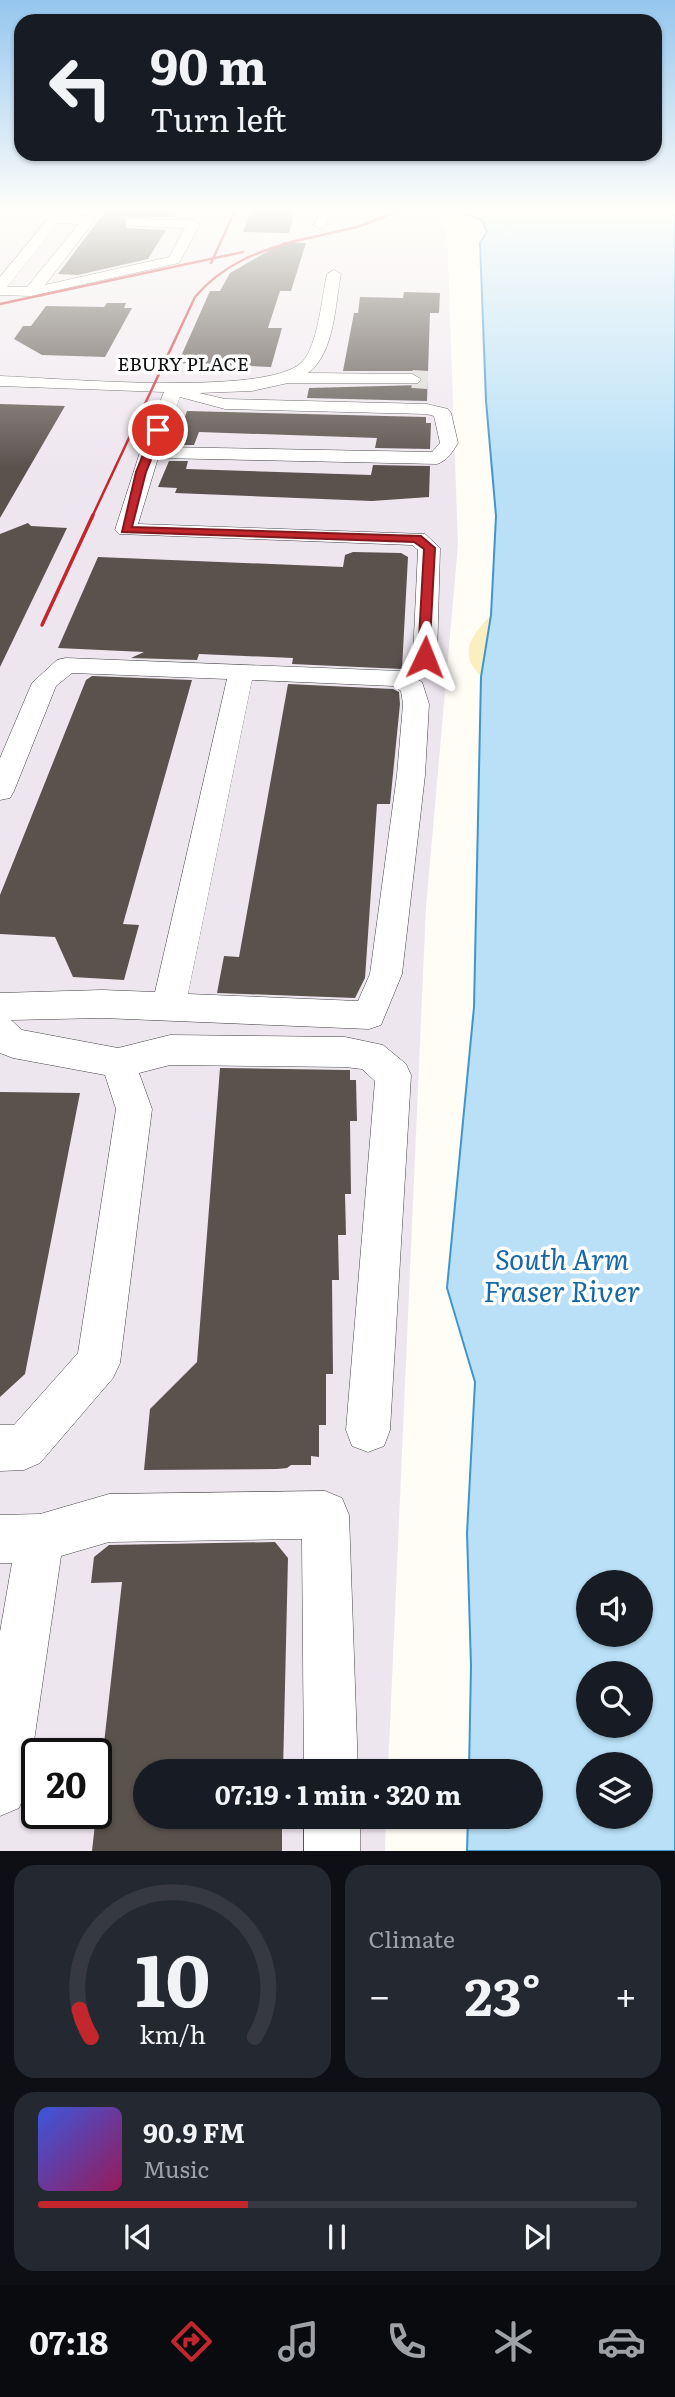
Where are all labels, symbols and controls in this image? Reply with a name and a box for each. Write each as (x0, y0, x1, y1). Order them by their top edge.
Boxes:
text: 90 m (150, 27, 267, 100)
icon: left (35, 42, 126, 133)
text: Turn left (150, 94, 287, 142)
street label: EBURY PLACE (117, 349, 249, 377)
pin (128, 400, 188, 460)
icon: arrive (139, 411, 177, 449)
position arrow (388, 620, 462, 694)
water label: South Arm Fraser River (484, 1237, 640, 1311)
map controls (576, 1570, 653, 1829)
button: sound (576, 1570, 653, 1647)
button: search (576, 1661, 653, 1738)
speed limit sign: 20 (21, 1738, 112, 1829)
button: layers (576, 1752, 653, 1829)
text: 07:19 · 1 min · 320 m (215, 1774, 461, 1813)
text: Climate (369, 1921, 455, 1955)
text: 10 (135, 1922, 210, 2030)
text: 23° (465, 1955, 541, 2032)
text: − (369, 1965, 391, 2022)
text: + (615, 1965, 637, 2022)
text: km/h (139, 2015, 206, 2052)
text: 90.9 FM (143, 2112, 245, 2151)
text: Music (143, 2151, 209, 2185)
icon: previous (119, 2218, 157, 2256)
icon: pause (318, 2218, 356, 2256)
icon: next (518, 2218, 556, 2256)
text: 07:18 (29, 2317, 108, 2365)
icon: directions (167, 2317, 216, 2366)
icon: music (274, 2317, 323, 2366)
icon: phone (382, 2317, 431, 2366)
icon: climate (489, 2317, 538, 2366)
icon: car (597, 2317, 646, 2366)

